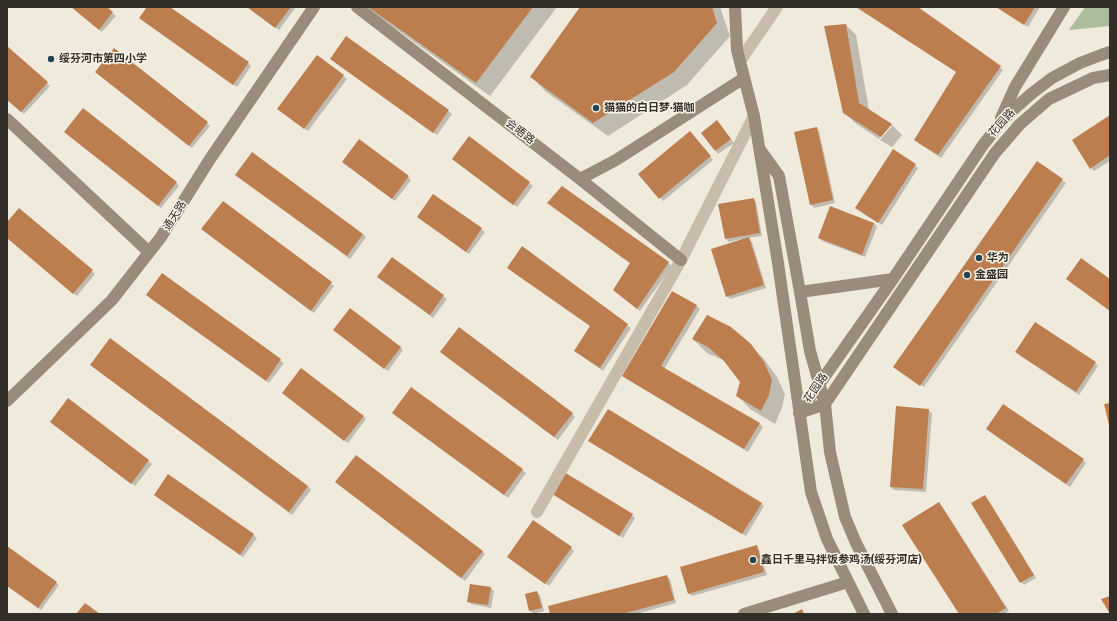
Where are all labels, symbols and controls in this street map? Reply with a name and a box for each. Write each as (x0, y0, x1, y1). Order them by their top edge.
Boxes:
place label: 绥芬河市第四小学 (59, 52, 147, 66)
marker: 绥芬河市第四小学 (46, 54, 56, 64)
place label: 猫猫的白日梦·猫咖 (604, 101, 695, 115)
marker: 猫猫的白日梦·猫咖 (591, 103, 601, 113)
street label: 花园路 (986, 106, 1018, 140)
street label: 会晤路 (503, 117, 537, 147)
street label: 通天路 (161, 199, 189, 233)
place label: 华为 (987, 251, 1009, 265)
marker: 华为 (974, 253, 984, 263)
place label: 金盛园 (975, 268, 1008, 282)
marker: 金盛园 (962, 270, 972, 280)
street label: 花园路 (801, 371, 831, 405)
place label: 鑫日千里马拌饭参鸡汤(绥芬河店) (761, 553, 922, 567)
marker: 鑫日千里马拌饭参鸡汤(绥芬河店) (748, 555, 758, 565)

